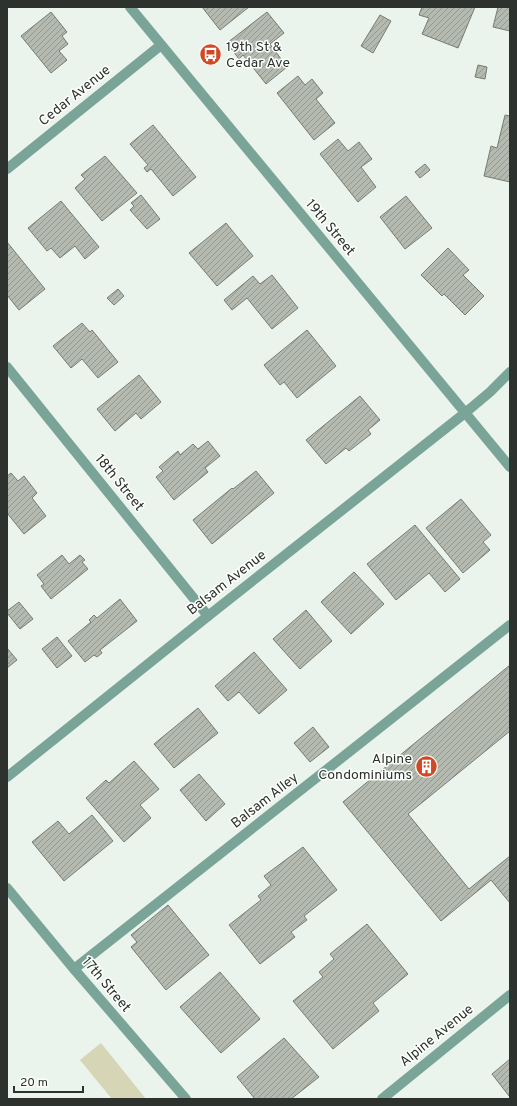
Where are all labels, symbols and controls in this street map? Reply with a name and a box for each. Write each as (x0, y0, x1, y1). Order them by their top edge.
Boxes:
place label: 19th St & Cedar Ave (226, 39, 290, 72)
bus stop icon: 19th St & Cedar Ave (198, 42, 224, 68)
street label: Cedar Avenue (36, 62, 114, 130)
street label: 19th Street (302, 196, 358, 260)
street label: 18th Street (91, 451, 147, 515)
street label: Balsam Avenue (184, 547, 270, 619)
place label: Alpine Condominiums (318, 751, 412, 784)
building icon: Alpine Condominiums (414, 754, 440, 780)
street label: Balsam Alley (228, 770, 302, 832)
street label: 17th Street (78, 954, 134, 1016)
street label: Alpine Avenue (397, 1001, 477, 1071)
scale bar (14, 1068, 83, 1094)
text: 20 m (20, 1075, 48, 1091)

